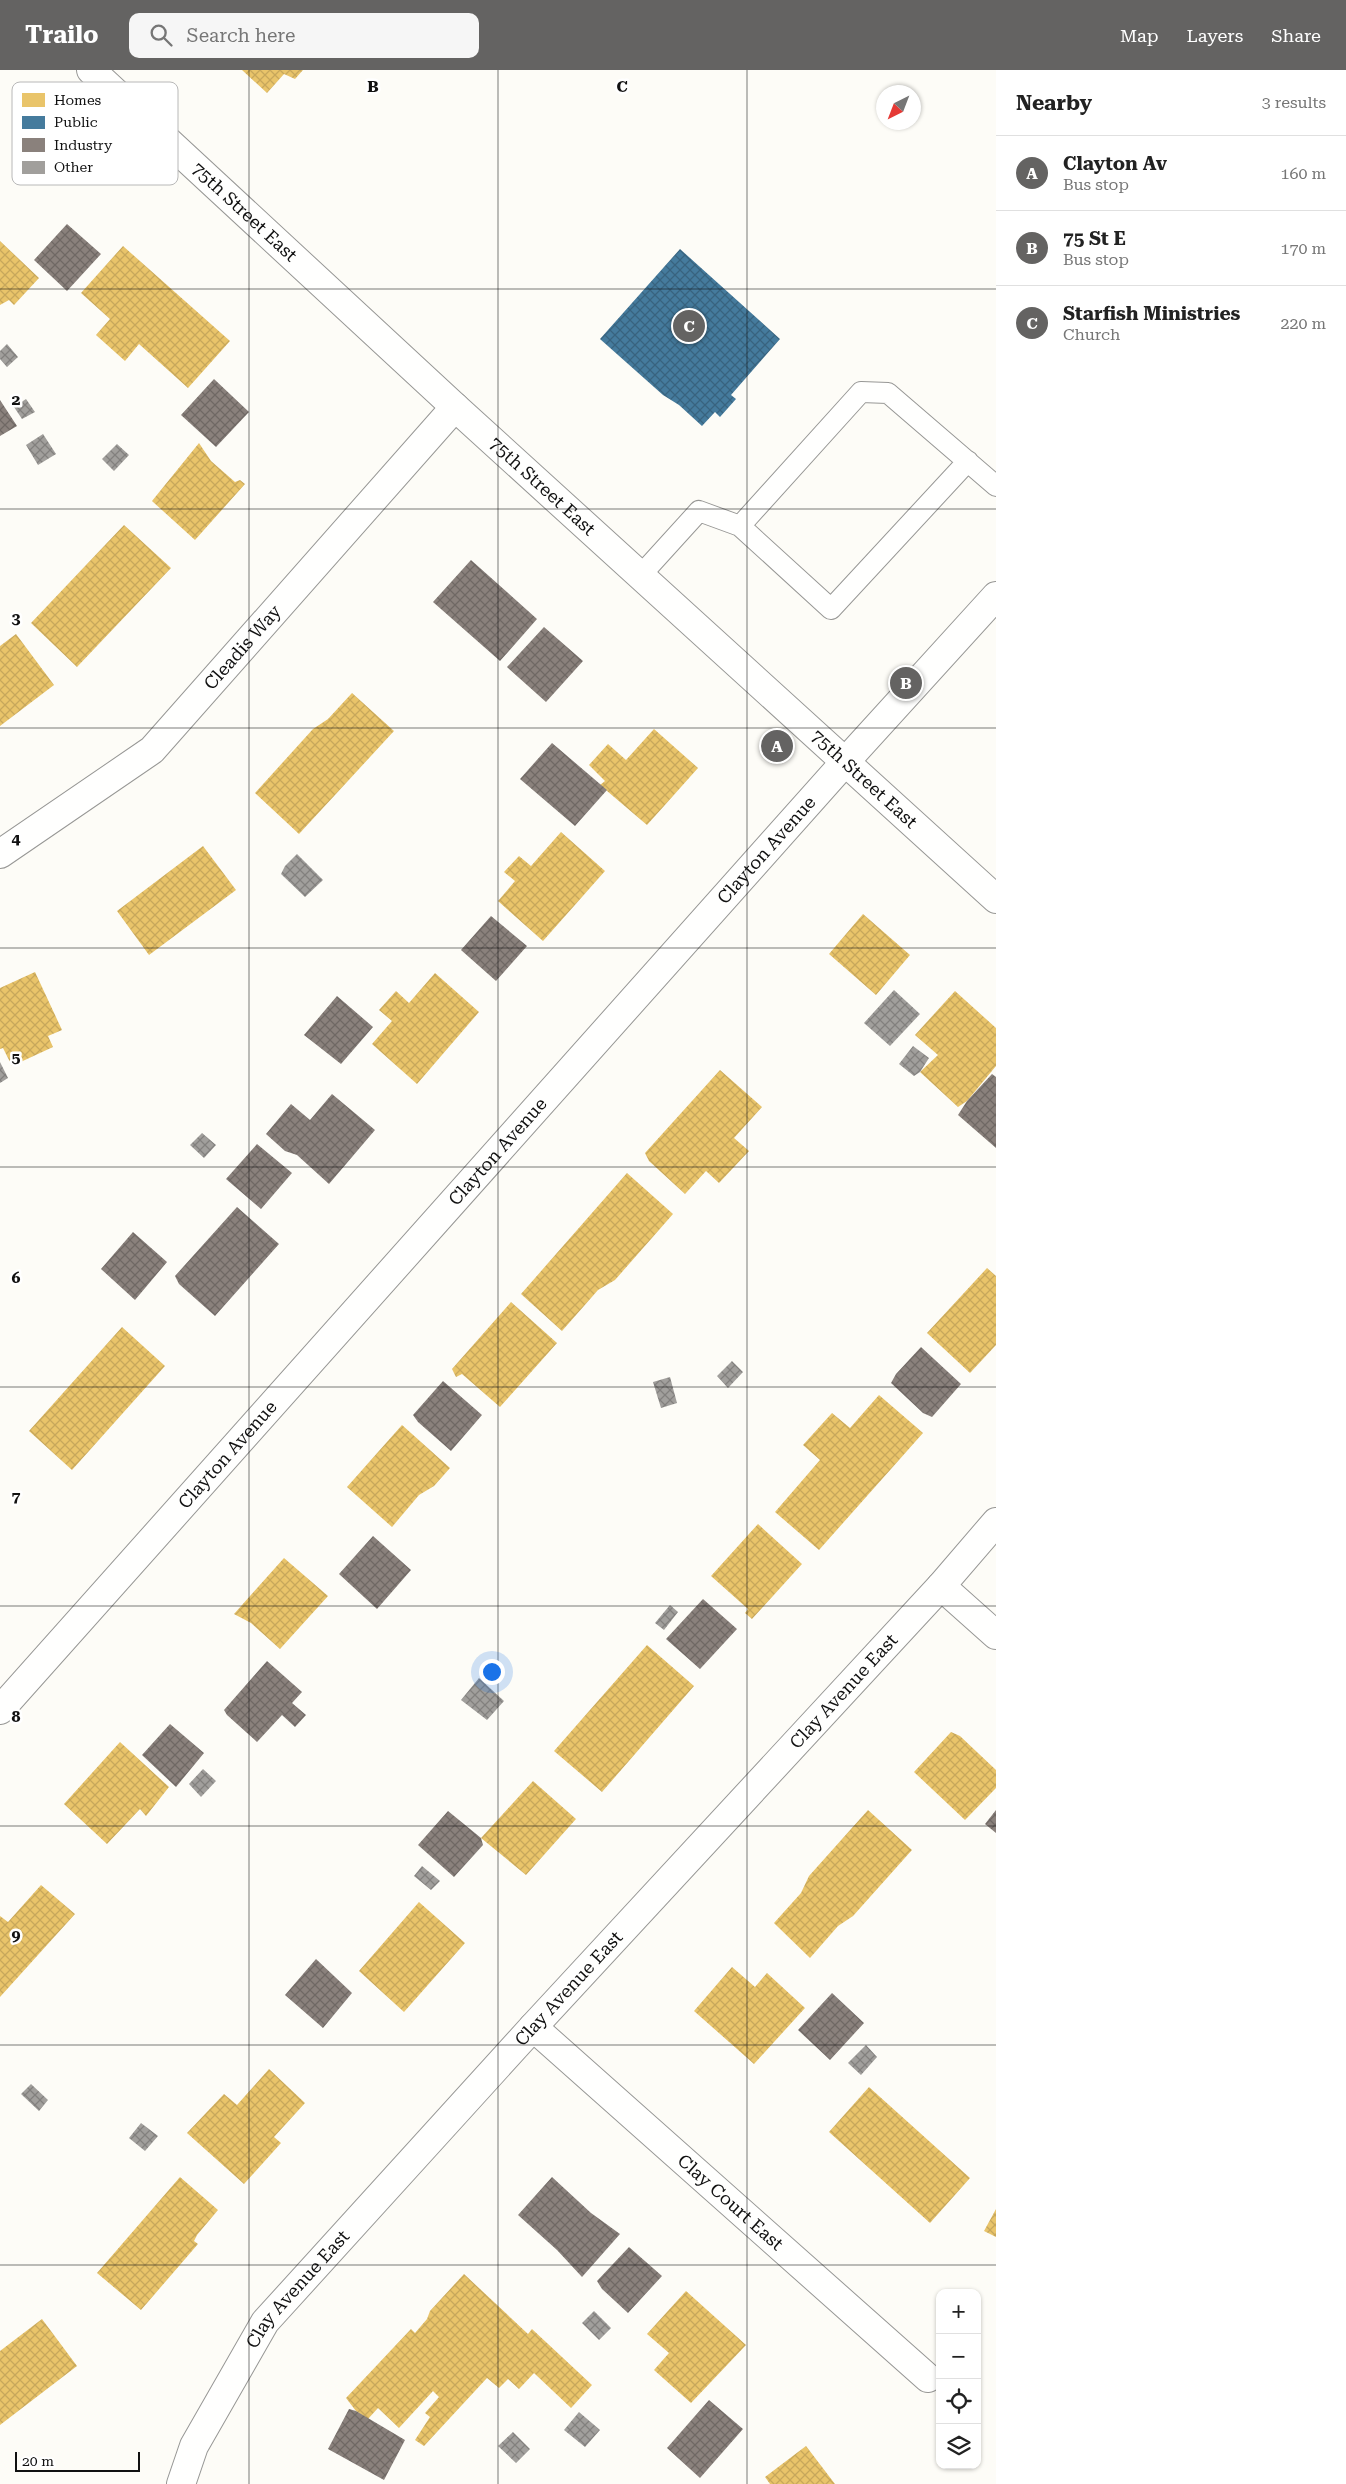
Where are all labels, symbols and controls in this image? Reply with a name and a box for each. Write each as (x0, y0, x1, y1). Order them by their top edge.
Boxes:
search box (129, 13, 479, 58)
text: Trailo (25, 21, 99, 49)
icon: search (147, 21, 175, 49)
text: Search here (187, 24, 295, 47)
text: Map (1120, 25, 1159, 46)
text: Layers (1187, 25, 1243, 46)
text: Share (1271, 25, 1321, 46)
text: B (367, 77, 379, 96)
text: C (616, 77, 628, 96)
legend (12, 82, 178, 185)
north arrow (876, 85, 921, 130)
text: Nearby (1016, 91, 1092, 115)
text: Homes (54, 92, 102, 108)
text: 3 results (1262, 93, 1326, 112)
text: Public (54, 114, 98, 130)
text: Industry (54, 137, 113, 153)
text: Clayton Av (1063, 152, 1167, 175)
street label: 75th Street East (188, 158, 302, 266)
text: Other (54, 159, 93, 175)
text: A (1026, 164, 1038, 183)
text: 160 m (1280, 164, 1326, 183)
text: Bus stop (1063, 175, 1129, 194)
text: 75 St E (1063, 227, 1126, 250)
text: B (1026, 239, 1038, 258)
text: 170 m (1280, 239, 1326, 258)
text: Bus stop (1063, 250, 1129, 269)
text: Starfish Ministries (1063, 302, 1240, 325)
pin: C (673, 307, 705, 345)
text: C (1026, 314, 1038, 333)
text: 220 m (1280, 314, 1326, 333)
text: Church (1063, 325, 1120, 344)
text: 2 (12, 390, 21, 409)
street label: 75th Street East (485, 432, 600, 540)
street label: Cleadis Way (199, 600, 285, 694)
text: 3 (12, 609, 21, 628)
pin: B (890, 664, 922, 702)
street label: 75th Street East (807, 725, 922, 832)
pin: A (761, 727, 793, 765)
street label: Clayton Avenue (713, 791, 820, 908)
text: 4 (12, 829, 21, 848)
text: 5 (12, 1048, 21, 1067)
street label: Clayton Avenue (444, 1093, 551, 1210)
text: 6 (12, 1268, 21, 1287)
street label: Clayton Avenue (174, 1396, 281, 1513)
text: 7 (12, 1487, 21, 1506)
street label: Clay Avenue East (785, 1629, 902, 1753)
your location (479, 1659, 505, 1685)
text: 8 (12, 1707, 21, 1726)
text: 9 (12, 1926, 21, 1945)
street label: Clay Avenue East (510, 1926, 627, 2050)
street label: Clay Court East (674, 2150, 788, 2255)
street label: Clay Avenue East (241, 2225, 354, 2352)
map controls (936, 2289, 981, 2469)
button: + (936, 2289, 981, 2334)
button: − (936, 2334, 981, 2379)
button: locate (936, 2379, 981, 2424)
button: layers (936, 2424, 981, 2469)
scale bar (15, 2449, 140, 2472)
text: 20 m (22, 2453, 54, 2469)

